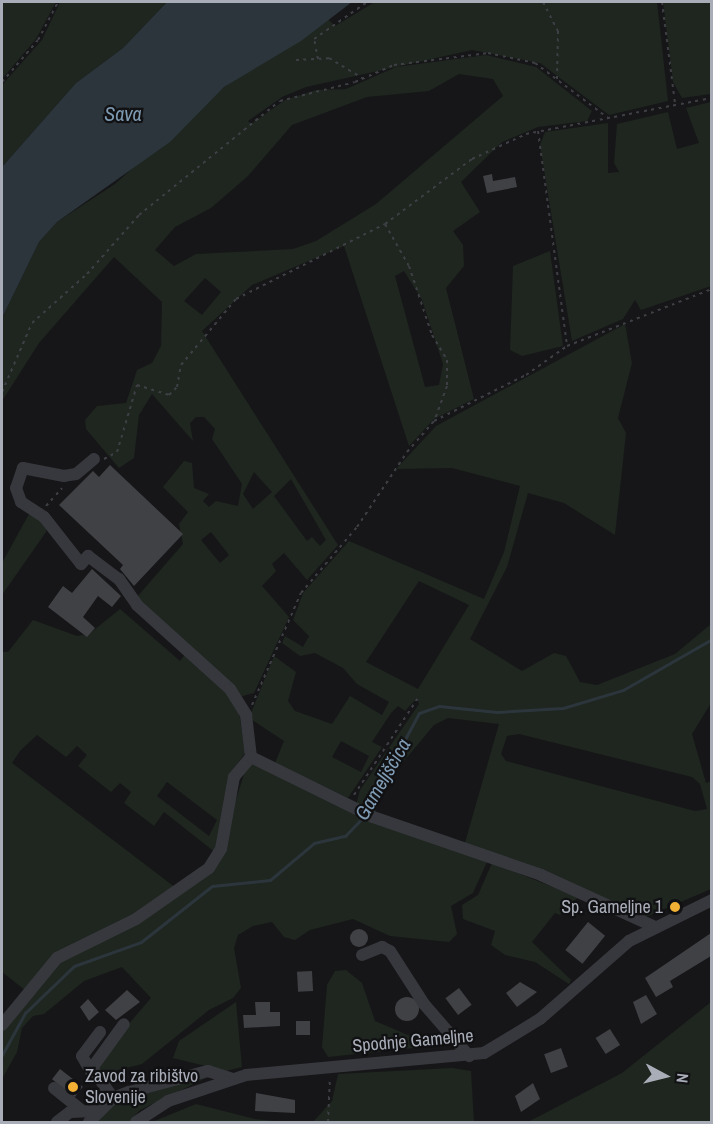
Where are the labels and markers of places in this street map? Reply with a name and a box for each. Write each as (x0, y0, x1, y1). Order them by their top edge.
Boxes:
place label: Sp. Gameljne 1 (561, 896, 663, 918)
marker: Sp. Gameljne 1 (668, 900, 682, 914)
place label: Zavod za ribištvo Slovenije (85, 1066, 198, 1108)
marker: Zavod za ribištvo Slovenije (66, 1080, 80, 1094)

